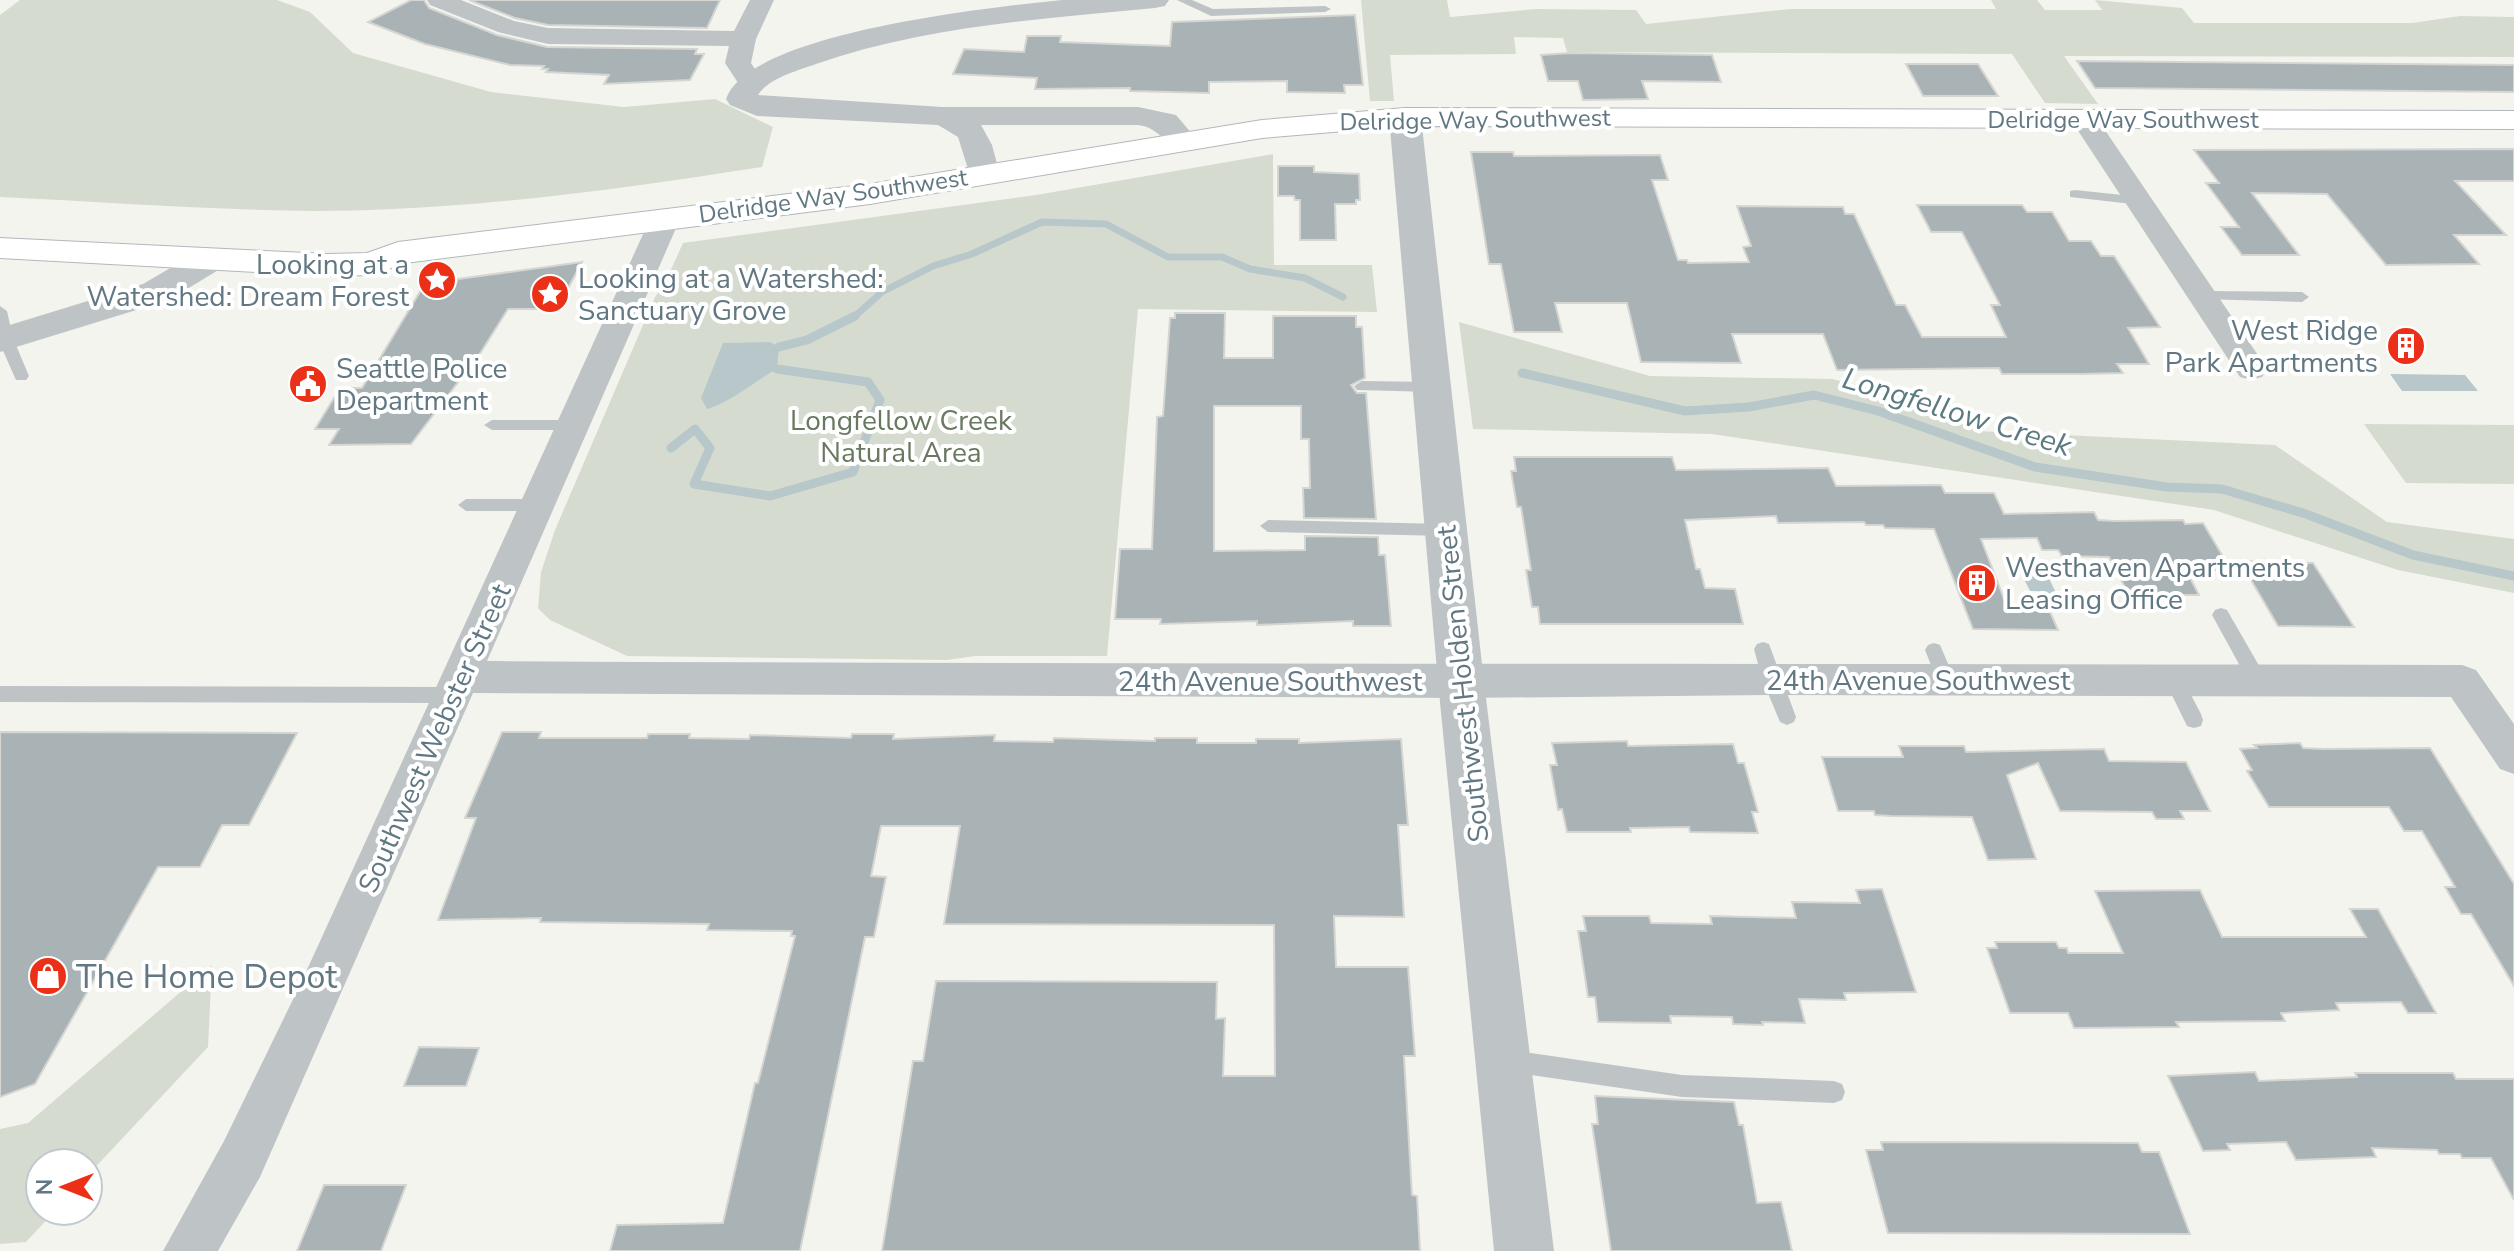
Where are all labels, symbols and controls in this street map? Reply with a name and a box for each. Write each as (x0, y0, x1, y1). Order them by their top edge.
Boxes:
street label: Delridge Way Southwest (1339, 102, 1611, 138)
street label: Delridge Way Southwest (1987, 104, 2259, 136)
street label: Delridge Way Southwest (697, 161, 970, 231)
place label: Looking at a Watershed: Dream Forest (87, 246, 409, 316)
place icon: Looking at a Watershed: Dream Forest (416, 259, 458, 301)
place label: Looking at a Watershed: Sanctuary Grove (578, 260, 884, 330)
place icon: Looking at a Watershed: Sanctuary Grove (529, 273, 571, 315)
place label: West Ridge Park Apartments (2165, 312, 2378, 382)
building icon: West Ridge Park Apartments (2385, 325, 2427, 367)
place label: Seattle Police Department (336, 350, 507, 420)
water label: Longfellow Creek (1837, 358, 2077, 467)
public building icon: Seattle Police Department (287, 363, 329, 405)
park label: Longfellow Creek Natural Area (790, 402, 1013, 472)
street label: Southwest Holden Street (1427, 523, 1499, 844)
place label: Westhaven Apartments Leasing Office (2005, 549, 2305, 619)
building icon: Westhaven Apartments Leasing Office (1956, 562, 1998, 604)
street label: Southwest Webster Street (350, 578, 520, 899)
street label: 24th Avenue Southwest (1766, 662, 2070, 700)
street label: 24th Avenue Southwest (1118, 663, 1422, 701)
place label: The Home Depot (76, 954, 338, 1000)
shop icon: The Home Depot (27, 955, 69, 997)
north arrow (24, 1147, 104, 1227)
text: N (30, 1179, 60, 1195)

